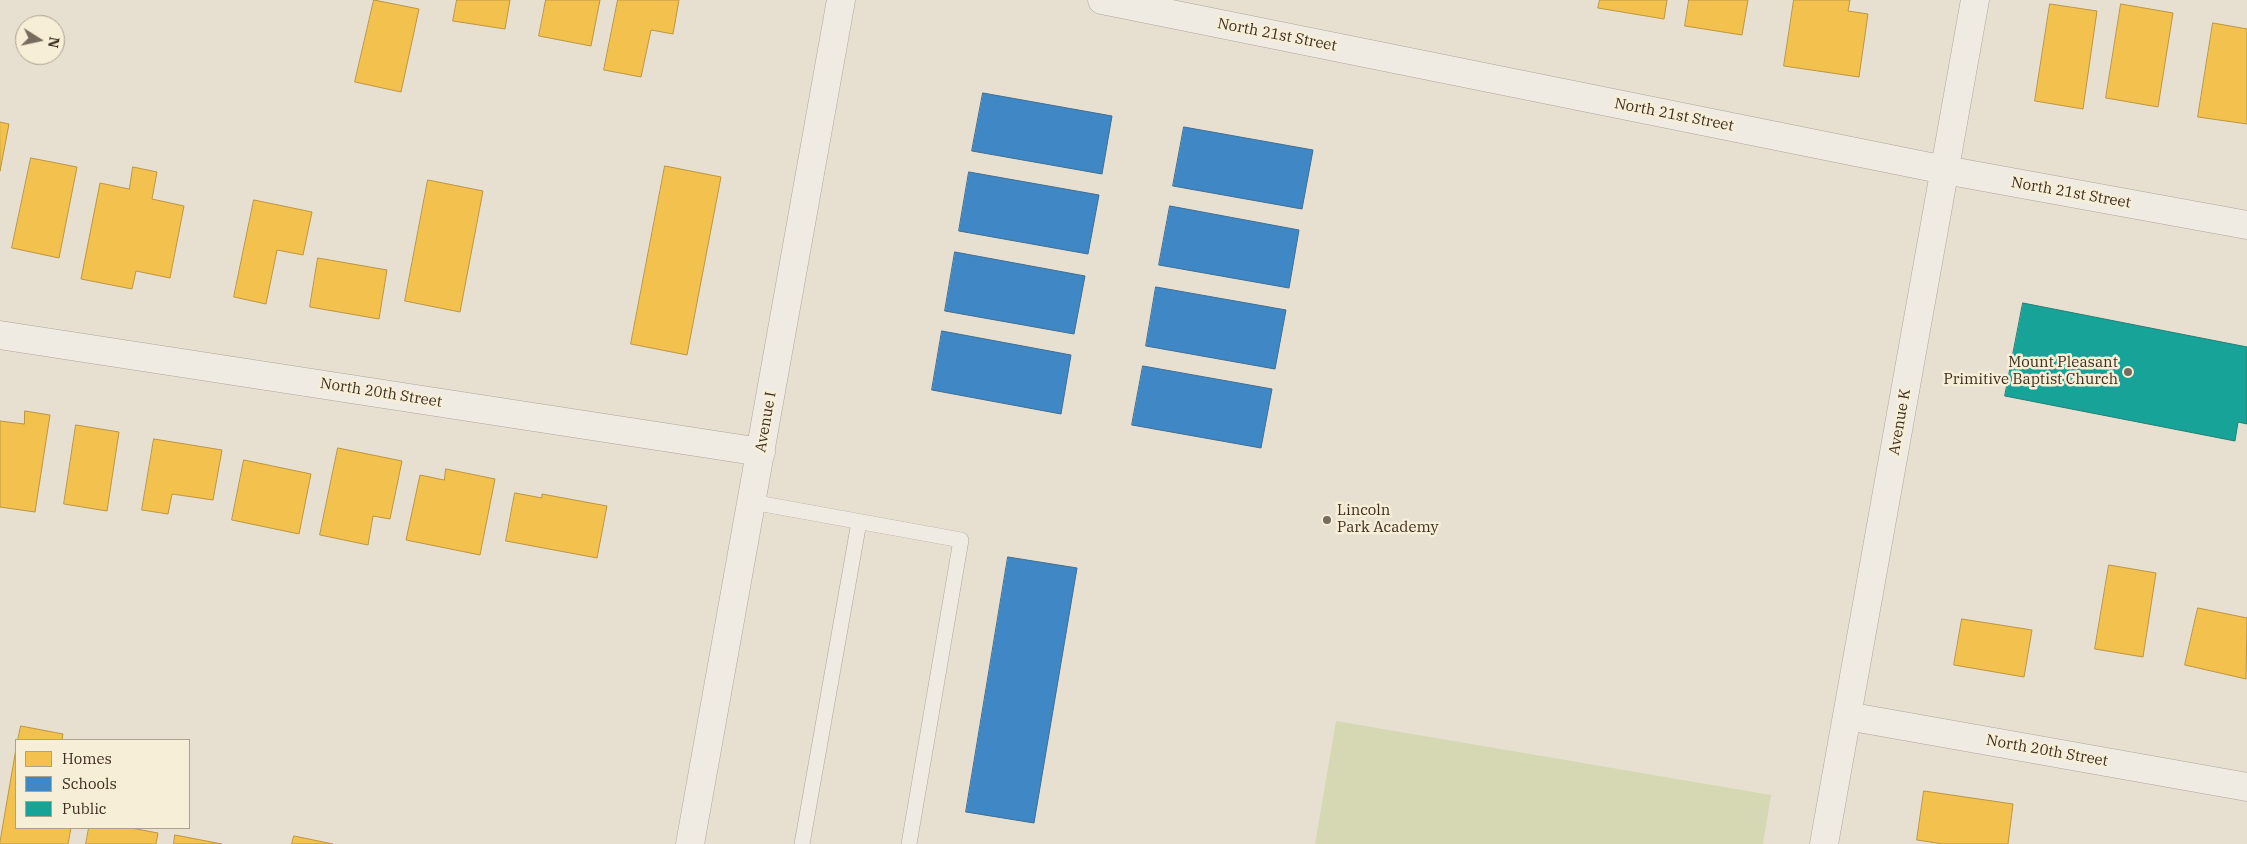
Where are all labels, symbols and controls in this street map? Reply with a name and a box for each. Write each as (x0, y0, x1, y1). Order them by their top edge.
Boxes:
north arrow (15, 15, 65, 65)
street label: North 21st Street (1216, 15, 1338, 55)
text: N (44, 35, 64, 49)
street label: North 21st Street (1613, 95, 1735, 135)
street label: North 21st Street (2010, 174, 2132, 212)
place label: Mount Pleasant Primitive Baptist Church (1943, 354, 2118, 389)
marker: Mount Pleasant Primitive Baptist Church (2122, 366, 2134, 378)
street label: North 20th Street (319, 374, 443, 412)
street label: Avenue K (1885, 388, 1915, 456)
street label: Avenue I (752, 390, 780, 454)
place label: Lincoln Park Academy (1337, 502, 1439, 537)
marker: Lincoln Park Academy (1321, 514, 1333, 526)
street label: North 20th Street (1985, 731, 2109, 771)
legend (15, 739, 190, 829)
text: Homes (62, 749, 112, 768)
text: Schools (62, 774, 117, 793)
text: Public (62, 799, 107, 818)

